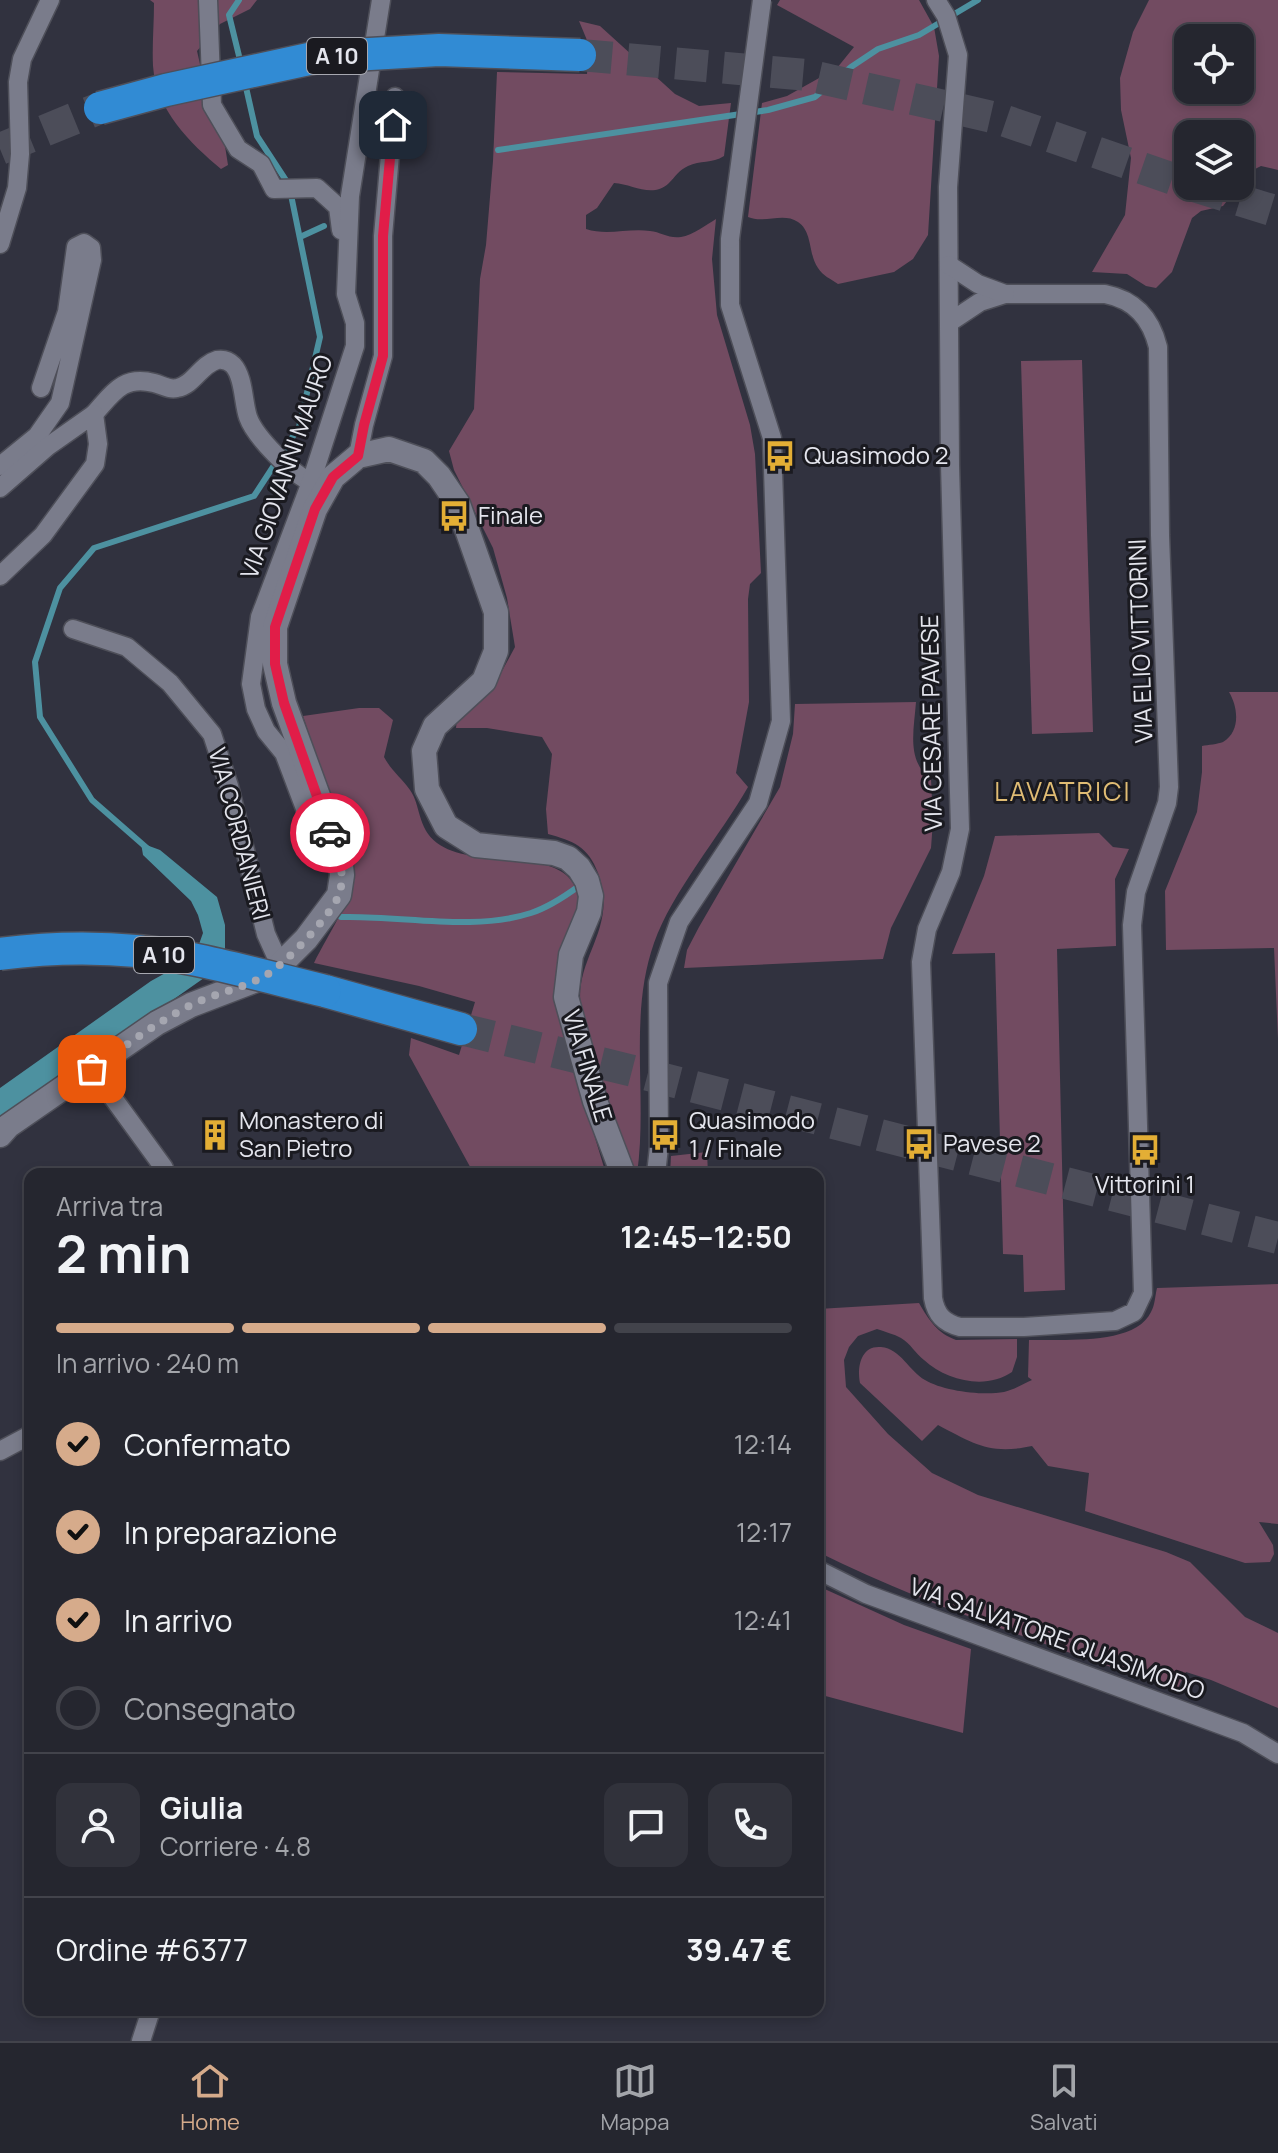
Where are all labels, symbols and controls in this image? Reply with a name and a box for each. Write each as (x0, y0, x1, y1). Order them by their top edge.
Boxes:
map controls (1174, 24, 1254, 200)
button: locate (1174, 24, 1254, 104)
road number: A 10 (307, 38, 367, 74)
pin (359, 91, 427, 159)
icon: home (371, 103, 415, 147)
button: layers (1174, 120, 1254, 200)
street label: VIA GIOVANNI MAURO (232, 350, 339, 583)
place label: Quasimodo 2 (804, 438, 949, 471)
bus stop icon: Quasimodo 2 (763, 439, 797, 473)
place label: Finale (478, 498, 543, 531)
bus stop icon: Finale (437, 499, 471, 533)
street label: VIA ELIO VITTORINI (1119, 538, 1160, 744)
street label: VIA CESARE PAVESE (912, 614, 949, 832)
street label: VIA CORDANIERI (202, 744, 279, 923)
district label: LAVATRICI (994, 773, 1132, 809)
courier (290, 793, 370, 873)
icon: car (308, 811, 352, 855)
road number: A 10 (134, 937, 194, 973)
street label: VIA FINALE (556, 1006, 621, 1126)
pin (58, 1035, 126, 1103)
icon: bag (70, 1047, 114, 1091)
place label: Monastero di San Pietro (239, 1103, 384, 1164)
place label: Quasimodo 1 / Finale (689, 1103, 815, 1164)
building icon: Monastero di San Pietro (198, 1118, 232, 1152)
bus stop icon: Quasimodo 1 / Finale (648, 1118, 682, 1152)
place label: Pavese 2 (943, 1126, 1041, 1159)
bus stop icon: Pavese 2 (902, 1127, 936, 1161)
bus stop icon: Vittorini 1 (1128, 1133, 1162, 1167)
place label: Vittorini 1 (1095, 1167, 1195, 1200)
text: Arriva tra (56, 1188, 163, 1224)
text: 12:45–12:50 (620, 1216, 792, 1257)
text: 2 min (56, 1218, 191, 1289)
text: In arrivo · 240 m (56, 1345, 239, 1381)
icon: check (56, 1422, 100, 1466)
text: Confermato (124, 1424, 291, 1465)
text: 12:14 (734, 1426, 792, 1462)
icon: check (56, 1510, 100, 1554)
text: In preparazione (124, 1512, 337, 1553)
text: 12:17 (736, 1514, 792, 1550)
street label: VIA SALVATORE QUASIMODO (905, 1569, 1210, 1706)
icon: check (56, 1598, 100, 1642)
text: In arrivo (124, 1600, 233, 1641)
text: 12:41 (734, 1602, 792, 1638)
text: Consegnato (124, 1688, 296, 1729)
button: person (56, 1783, 140, 1867)
button: chat (604, 1783, 688, 1867)
button: phone (708, 1783, 792, 1867)
text: Giulia (160, 1787, 243, 1828)
text: Corriere · 4.8 (160, 1828, 311, 1864)
text: Ordine #6377 (56, 1929, 248, 1970)
text: 39.47 € (686, 1929, 792, 1970)
tab: Home (180, 2059, 240, 2137)
tab: Mappa (600, 2059, 669, 2137)
tab: Salvati (1030, 2059, 1098, 2137)

